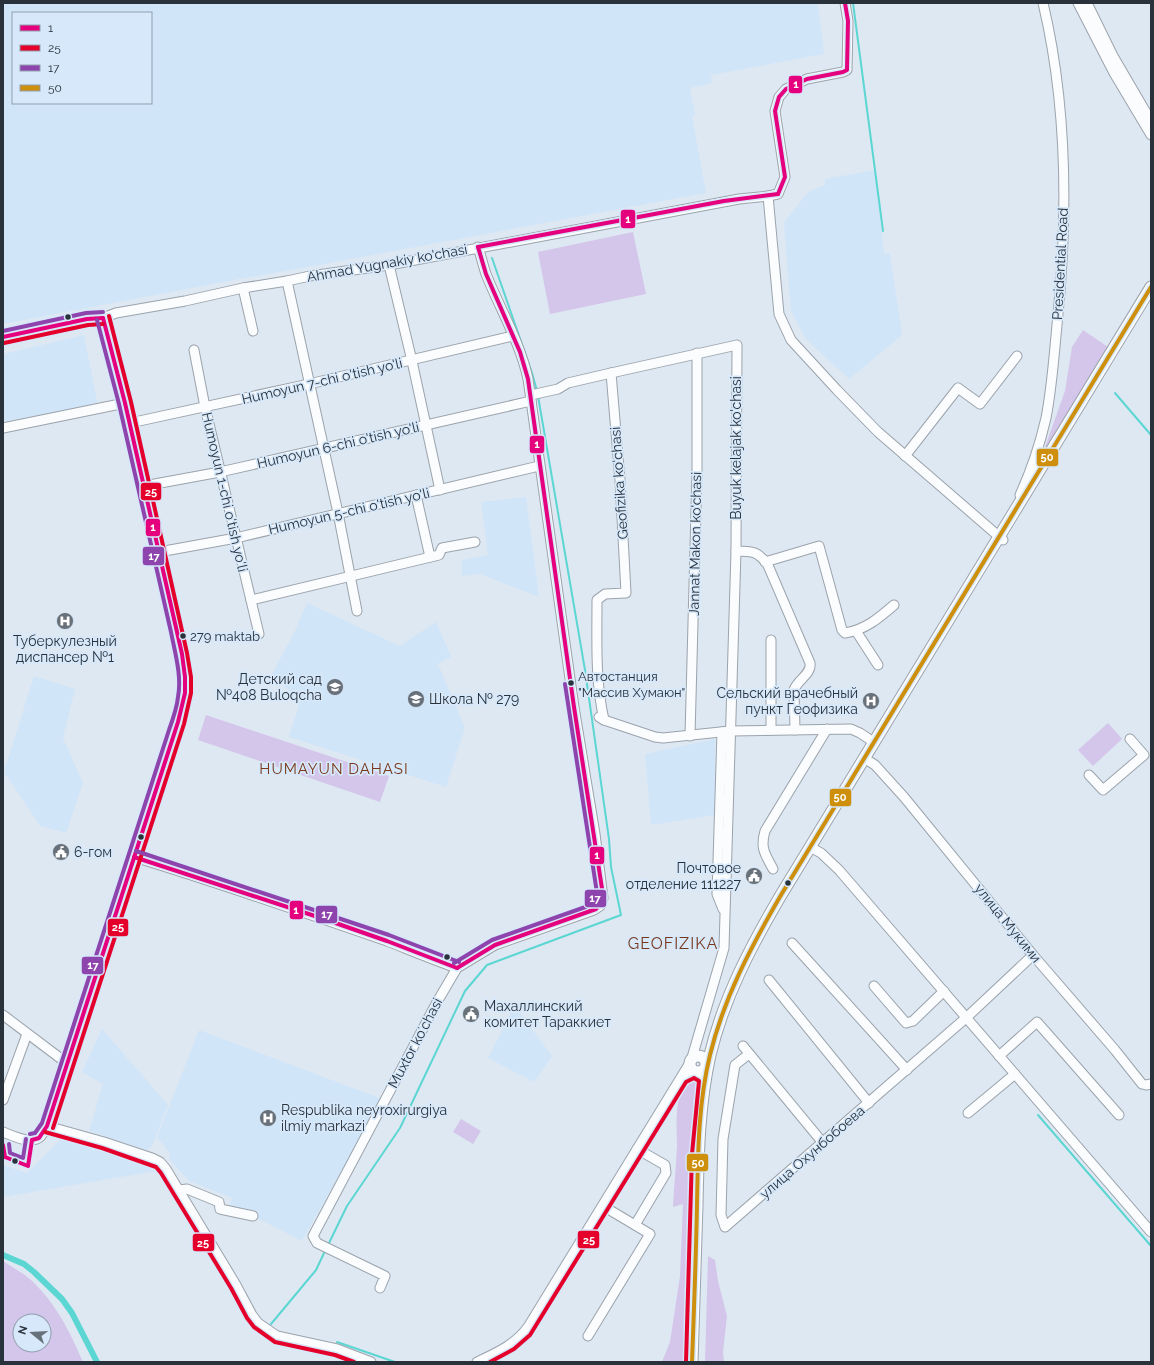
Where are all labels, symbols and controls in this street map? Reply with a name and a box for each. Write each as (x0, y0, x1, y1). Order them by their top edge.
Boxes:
legend (12, 12, 152, 104)
text: 1 (48, 21, 53, 35)
text: 25 (48, 41, 61, 55)
text: 17 (48, 61, 60, 75)
line badge: 1 (788, 75, 803, 94)
text: 1 (793, 78, 799, 91)
text: 50 (48, 81, 62, 95)
street label: Presidential Road (1049, 207, 1071, 321)
line badge: 1 (620, 209, 636, 229)
text: 1 (625, 213, 631, 226)
street label: Ahmad Yugnakiy ko'chasi (305, 241, 469, 285)
unlabelled marker (63, 312, 73, 322)
street label: Humoyun 7-chi o'tish yo'li (240, 355, 404, 407)
street label: Buyuk kelajak ko'chasi (728, 376, 744, 520)
street label: Humoyun 1-chi o'tish yo'li (199, 411, 251, 573)
street label: Humoyun 6-chi o'tish yo'li (255, 419, 421, 471)
street label: Geofizika ko'chasi (607, 426, 631, 540)
line badge: 1 (529, 435, 545, 454)
text: 1 (534, 438, 540, 451)
line badge: 50 (1036, 448, 1059, 467)
text: 50 (1041, 451, 1054, 464)
street label: Jannat Makon ko'chasi (686, 472, 704, 616)
line badge: 25 (140, 482, 162, 501)
street label: Humoyun 5-chi o'tish yo'li (267, 485, 431, 537)
text: 25 (145, 486, 157, 499)
line badge: 1 (145, 518, 161, 537)
text: 1 (150, 521, 156, 534)
line badge: 17 (142, 546, 165, 566)
text: 17 (148, 550, 161, 563)
hospital icon: Туберкулезный диспансер №1 (55, 611, 75, 631)
place label: 279 maktab (190, 629, 260, 644)
marker: 279 maktab (178, 631, 188, 641)
place label: Туберкулезный диспансер №1 (13, 633, 117, 665)
place label: Автостанция "Массив Хумаюн" (578, 669, 685, 700)
place label: Детский сад №408 Buloqcha (216, 671, 322, 703)
school or university icon: Детский сад №408 Buloqcha (325, 677, 345, 697)
marker: Автостанция "Массив Хумаюн" (566, 678, 576, 688)
place label: Сельский врачебный пункт Геофизика (717, 685, 858, 717)
school or university icon: Школа № 279 (406, 689, 426, 709)
place label: Школа № 279 (429, 691, 519, 707)
hospital icon: Сельский врачебный пункт Геофизика (861, 691, 881, 711)
district label: HUMAYUN DAHASI (259, 760, 409, 778)
line badge: 50 (829, 788, 852, 807)
text: 50 (834, 791, 847, 804)
unlabelled marker (136, 832, 146, 842)
public building icon: 6-гом (51, 842, 71, 862)
place label: 6-гом (74, 844, 112, 860)
line badge: 1 (589, 846, 605, 865)
text: 1 (594, 849, 600, 862)
place label: Почтовое отделение 111227 (626, 860, 742, 892)
public building icon: Почтовое отделение 111227 (744, 866, 764, 886)
unlabelled marker (783, 878, 793, 888)
street label: улица Мукими (971, 880, 1045, 966)
line badge: 17 (584, 889, 607, 908)
text: 17 (589, 892, 602, 905)
line badge: 1 (289, 900, 304, 920)
text: 1 (293, 904, 299, 917)
line badge: 17 (315, 905, 338, 924)
text: 17 (321, 908, 334, 921)
line badge: 25 (107, 918, 129, 937)
text: 25 (112, 921, 124, 934)
district label: GEOFIZIKA (628, 934, 718, 953)
unlabelled marker (442, 952, 452, 962)
line badge: 17 (81, 956, 104, 975)
text: 17 (87, 959, 100, 972)
street label: Muxtor koʻchasi (385, 995, 445, 1091)
place label: Махаллинский комитет Тараккиет (484, 998, 611, 1030)
public building icon: Махаллинский комитет Тараккиет (461, 1004, 481, 1024)
place label: Respublika neyroxirurgiya ilmiy markazi (281, 1102, 447, 1134)
street label: улица Охунбобоева (756, 1102, 868, 1202)
hospital icon: Respublika neyroxirurgiya ilmiy markazi (258, 1108, 278, 1128)
line badge: 50 (686, 1153, 709, 1172)
unlabelled marker (10, 1156, 20, 1166)
text: 50 (692, 1157, 705, 1170)
line badge: 25 (577, 1230, 600, 1249)
line badge: 25 (192, 1233, 215, 1252)
text: 25 (583, 1234, 595, 1247)
text: 25 (197, 1237, 209, 1250)
north arrow (12, 1313, 52, 1353)
text: N (15, 1324, 30, 1336)

